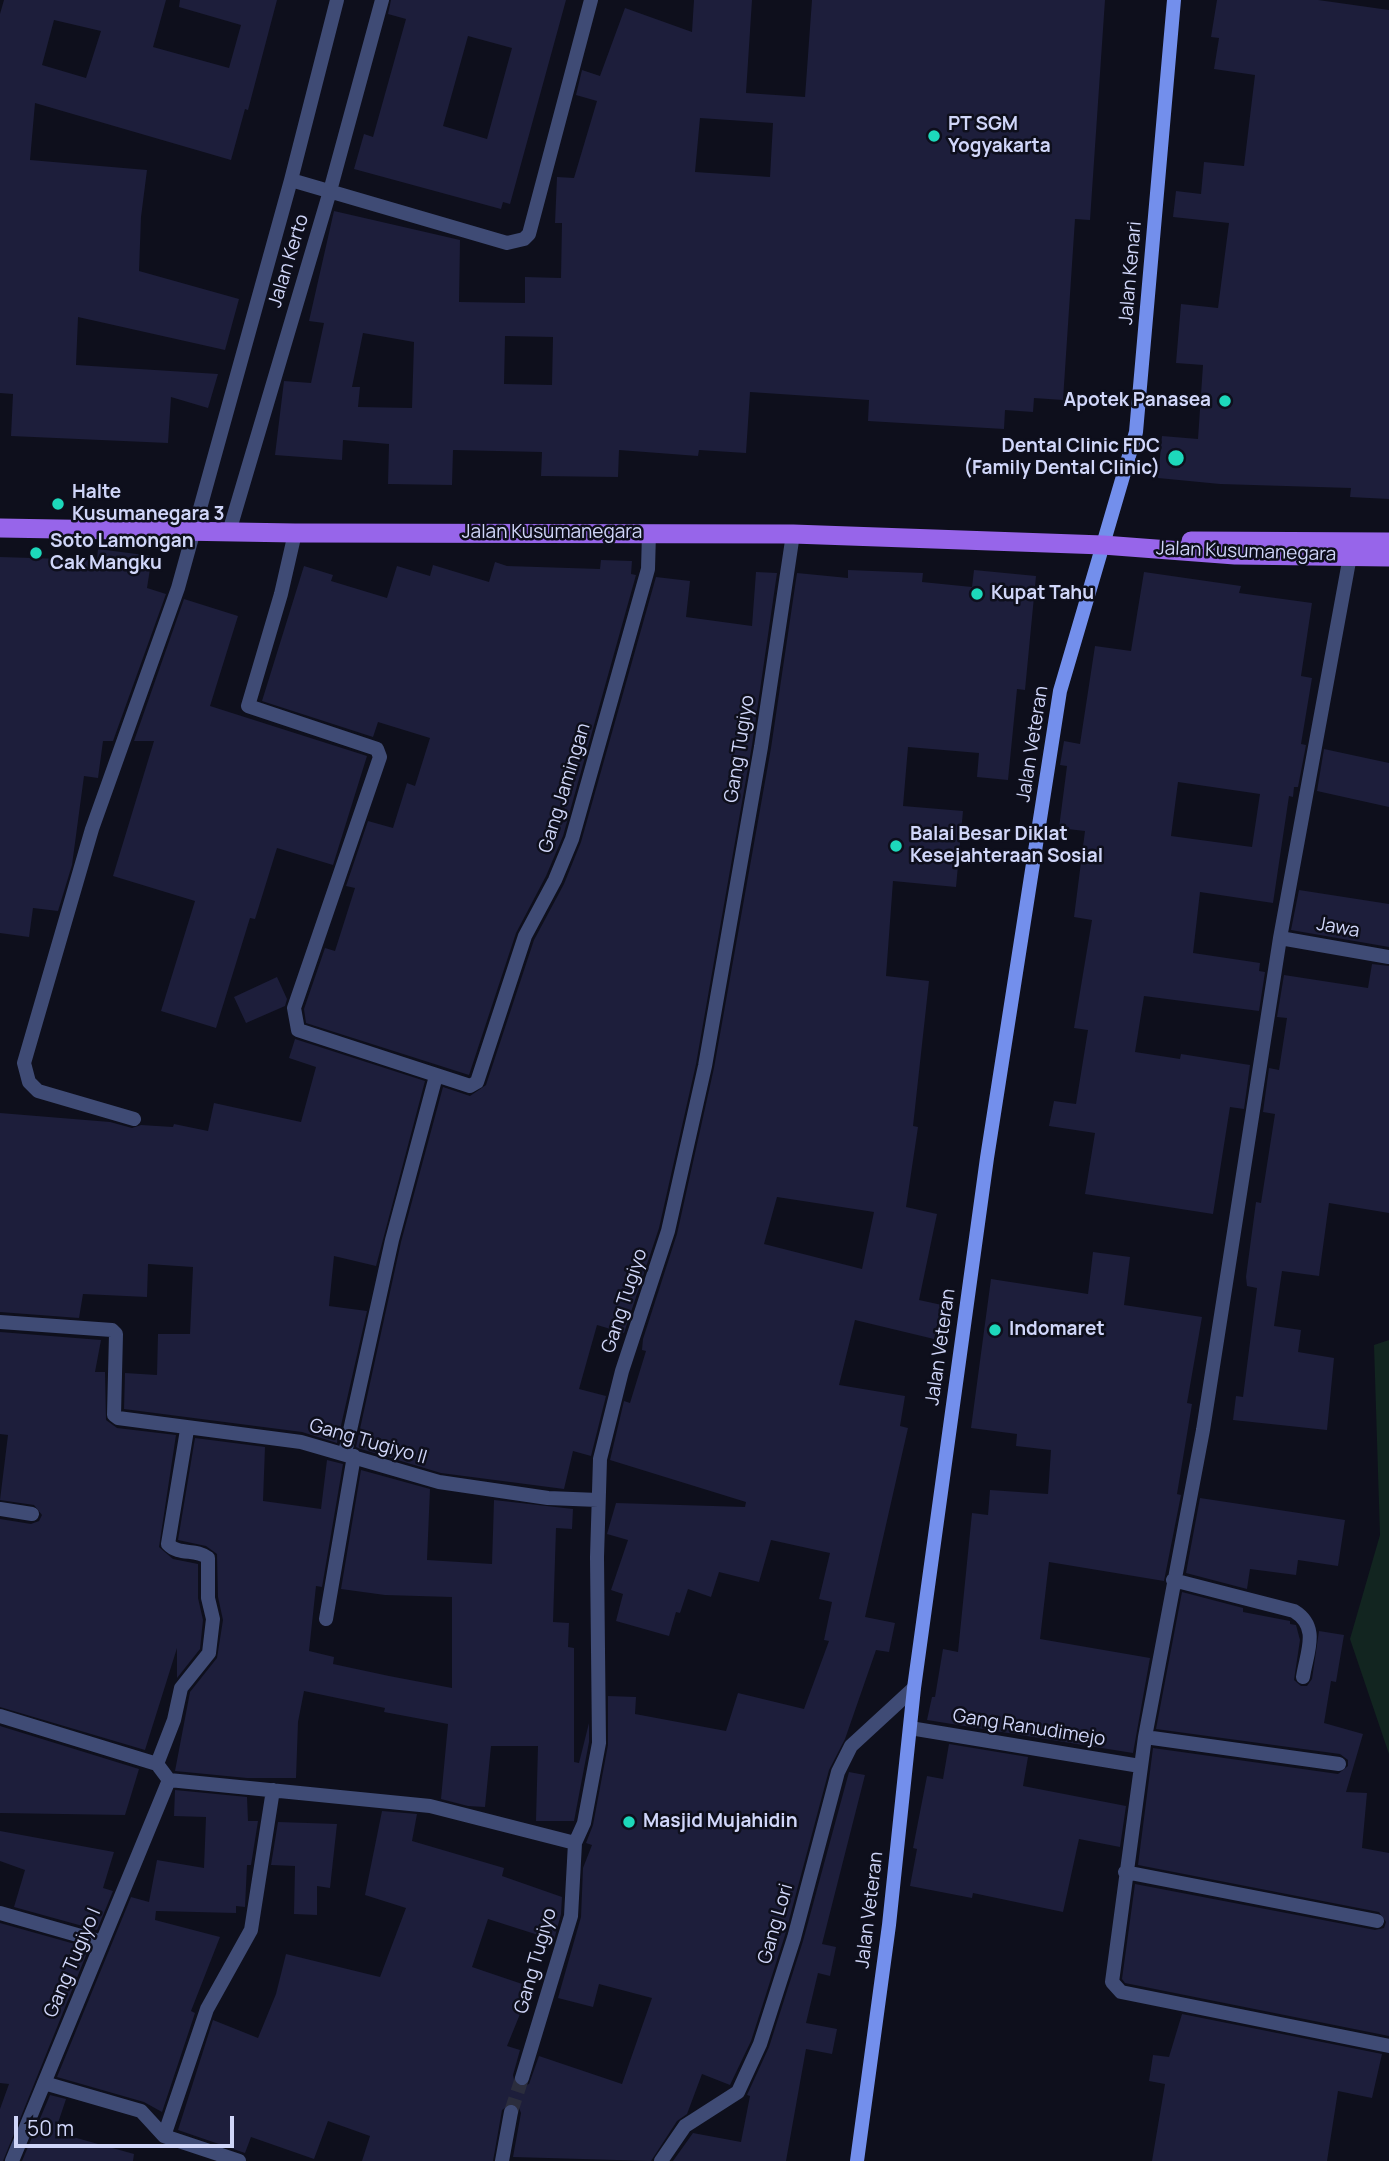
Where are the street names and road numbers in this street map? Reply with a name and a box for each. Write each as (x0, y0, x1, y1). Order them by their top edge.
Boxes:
street label: Jalan Kerto (264, 212, 314, 310)
street label: Jalan Kenari (1115, 220, 1147, 326)
street label: Jalan Kusumanegara (462, 522, 642, 544)
street label: Jalan Kusumanegara (1155, 537, 1337, 567)
street label: Jalan Veteran (1013, 684, 1053, 804)
street label: Gang Tugiyo (720, 694, 760, 804)
street label: Gang Jamingan (534, 720, 596, 856)
street label: Jawa (1315, 913, 1361, 943)
street label: Gang Tugiyo (597, 1246, 653, 1356)
street label: Jalan Veteran (922, 1287, 960, 1407)
street label: Gang Tugiyo II (307, 1414, 429, 1470)
street label: Gang Ranudimejo (951, 1705, 1107, 1751)
street label: Jalan Veteran (852, 1850, 888, 1970)
street label: Gang Lori (754, 1881, 798, 1967)
street label: Gang Tugiyo I (40, 1905, 106, 2021)
street label: Gang Tugiyo (510, 1906, 562, 2016)

